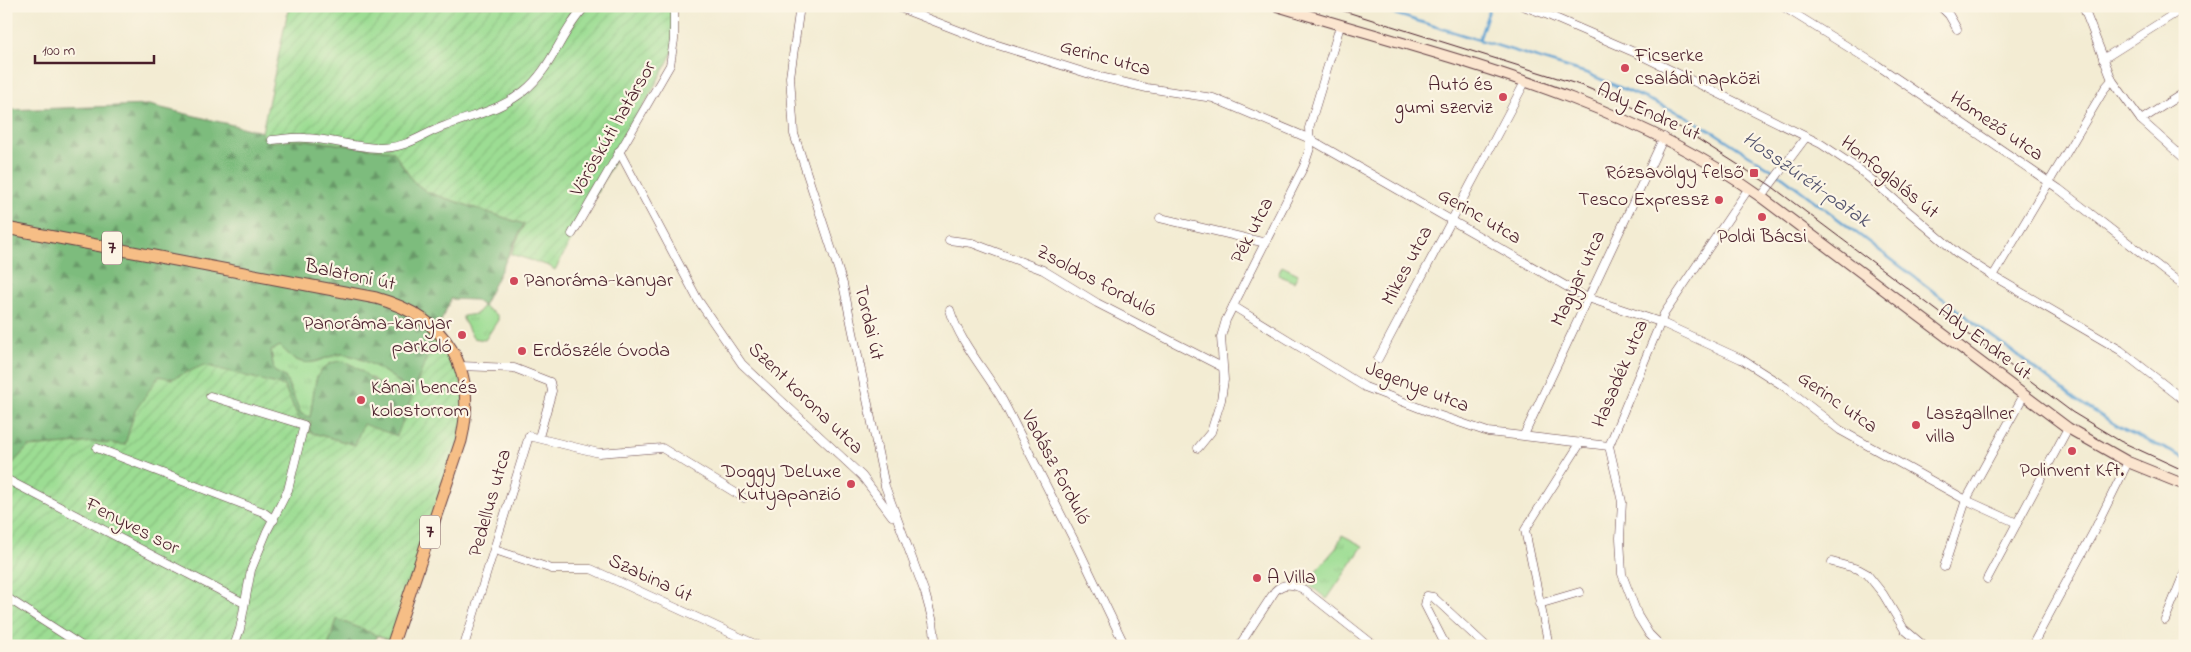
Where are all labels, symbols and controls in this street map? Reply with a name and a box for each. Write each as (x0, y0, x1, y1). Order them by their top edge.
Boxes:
scale bar (35, 32, 154, 64)
street label: Gerinc utca (1056, 33, 1154, 85)
text: 100 m (42, 40, 75, 62)
place label: Ficserke családi napközi (1634, 42, 1760, 94)
street label: Vöröskúti határsor (563, 55, 665, 203)
marker: Ficserke családi napközi (1619, 62, 1631, 74)
place label: Autó és gumi szerviz (1394, 71, 1494, 124)
street label: Ady Endre út (1591, 76, 1705, 150)
street label: Hómező utca (1943, 85, 2049, 169)
marker: Autó és gumi szerviz (1497, 91, 1509, 103)
water label: Hosszúréti-patak (1736, 125, 1877, 236)
street label: Honfoglalás út (1833, 129, 1945, 228)
place label: Rózsavölgy felső (1605, 159, 1744, 189)
marker: Rózsavölgy felső (1748, 167, 1760, 179)
street label: Gerinc utca (1432, 181, 1526, 253)
place label: Tesco Expressz (1578, 186, 1710, 215)
street label: Pék utca (1224, 193, 1282, 269)
marker: Tesco Expressz (1713, 194, 1725, 206)
marker: Poldi Bácsi (1756, 211, 1768, 223)
street label: Mikes utca (1375, 221, 1441, 311)
place label: Poldi Bácsi (1717, 223, 1807, 252)
street label: Magyar utca (1544, 226, 1615, 332)
road number: 7 (102, 232, 122, 264)
street label: Zsoldos forduló (1031, 238, 1161, 326)
street label: Balatoni út (301, 252, 398, 300)
place label: Panoráma-kanyar (524, 267, 674, 296)
marker: Panoráma-kanyar (508, 275, 520, 287)
street label: Tordai út (845, 283, 891, 364)
street label: Ady Endre út (1931, 298, 2037, 388)
place label: Panoráma-kanyar parkoló (303, 310, 453, 362)
street label: Hasadék utca (1585, 315, 1657, 433)
marker: Panoráma-kanyar parkoló (456, 329, 468, 341)
street label: Szent korona utca (741, 336, 869, 462)
place label: Erdőszéle Óvoda (532, 337, 670, 366)
marker: Erdőszéle Óvoda (516, 345, 528, 357)
street label: Jegenye utca (1360, 355, 1473, 422)
street label: Gerinc utca (1791, 365, 1883, 441)
place label: Kánai bencés kolostorrom (371, 374, 477, 426)
marker: Kánai bencés kolostorrom (355, 394, 367, 406)
place label: Laszgallner villa (1926, 400, 2015, 452)
street label: Vadász forduló (1012, 405, 1097, 531)
marker: Laszgallner villa (1910, 419, 1922, 431)
marker: Polinvent Kft. (2066, 445, 2078, 457)
street label: Pedellus utca (462, 446, 520, 560)
place label: Polinvent Kft. (2020, 457, 2124, 486)
place label: Doggy DeLuxe Kutyapanzió (720, 458, 841, 510)
marker: Doggy DeLuxe Kutyapanzió (845, 478, 857, 490)
street label: Fenyves sor (79, 490, 185, 563)
road number: 7 (420, 516, 440, 548)
street label: Szabina út (603, 547, 697, 611)
place label: A Villa (1267, 564, 1316, 593)
marker: A Villa (1251, 572, 1263, 584)

